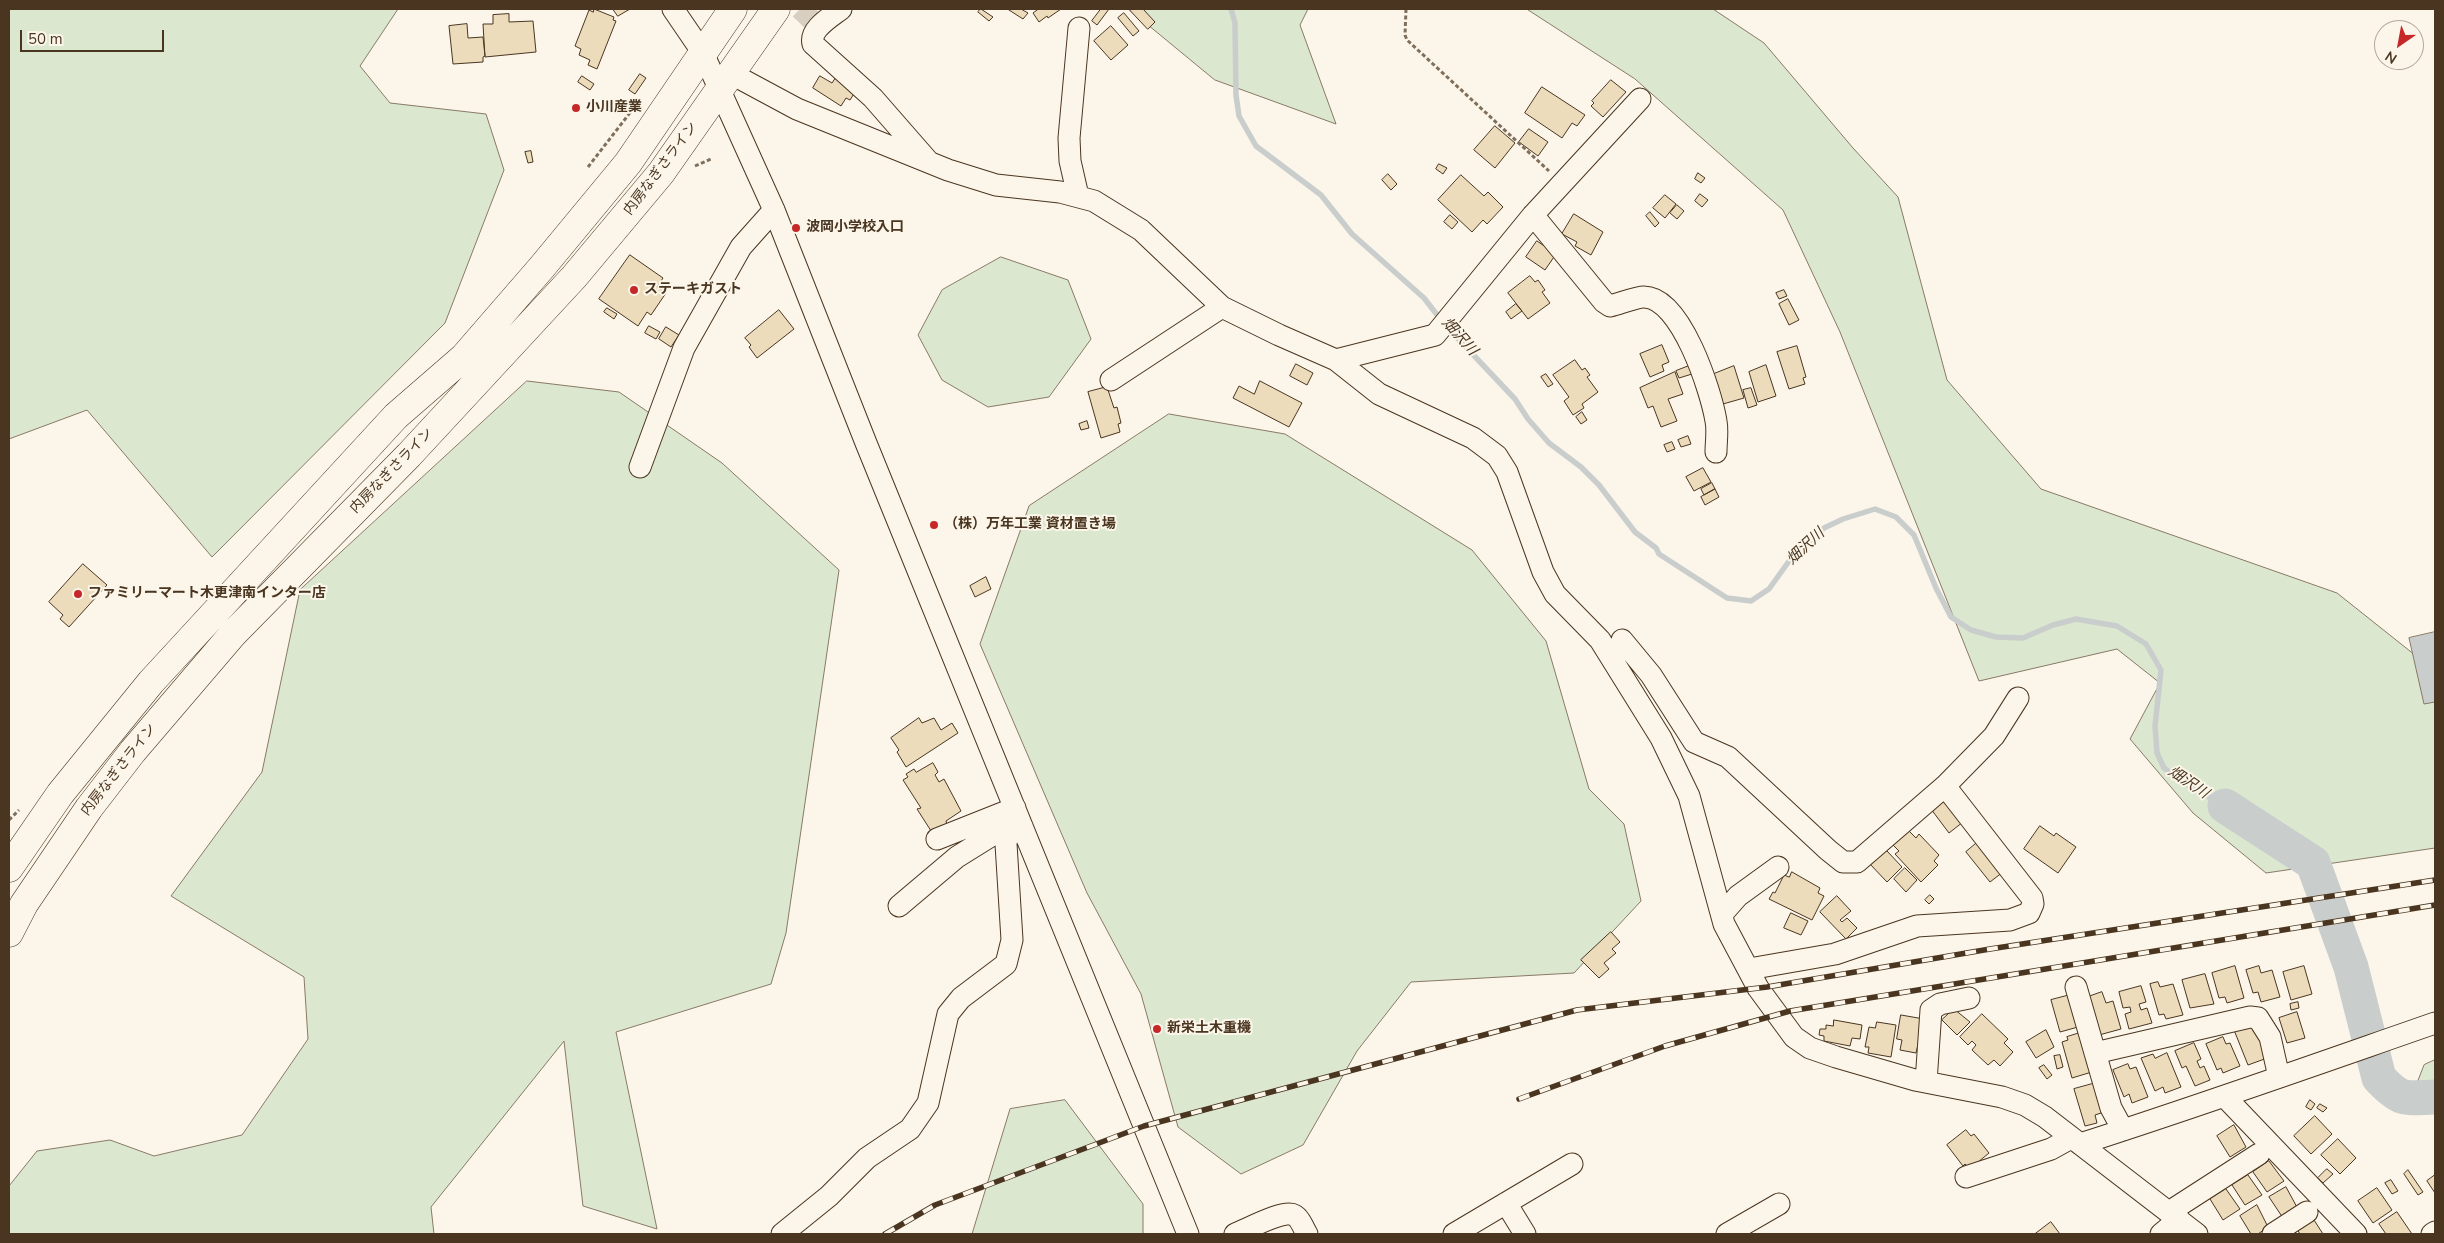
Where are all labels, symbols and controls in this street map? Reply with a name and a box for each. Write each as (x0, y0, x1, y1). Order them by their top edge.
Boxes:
scale bar (22, 20, 166, 52)
north arrow (2374, 20, 2424, 70)
text: 50 m (28, 29, 63, 49)
text: N (2382, 46, 2401, 68)
place label: 小川産業 (586, 100, 642, 116)
marker: 小川産業 (570, 102, 582, 114)
street label: 内房なぎさライン (621, 119, 701, 219)
place label: 波岡小学校入口 (806, 220, 904, 236)
marker: 波岡小学校入口 (790, 222, 802, 234)
place label: ステーキガスト (644, 282, 742, 298)
marker: ステーキガスト (628, 284, 640, 296)
water label: 畑沢川 (1437, 314, 1481, 360)
street label: 内房なぎさライン (347, 425, 437, 517)
place label: （株）万年工業 資材置き場 (944, 517, 1116, 533)
marker: （株）万年工業 資材置き場 (928, 519, 940, 531)
water label: 畑沢川 (1783, 525, 1829, 569)
place label: ファミリーマート木更津南インター店 (88, 586, 326, 602)
marker: ファミリーマート木更津南インター店 (72, 588, 84, 600)
street label: 内房なぎさライン (78, 721, 160, 819)
water label: 畑沢川 (2164, 763, 2212, 803)
place label: 新栄土木重機 (1167, 1021, 1251, 1037)
marker: 新栄土木重機 (1151, 1023, 1163, 1035)

